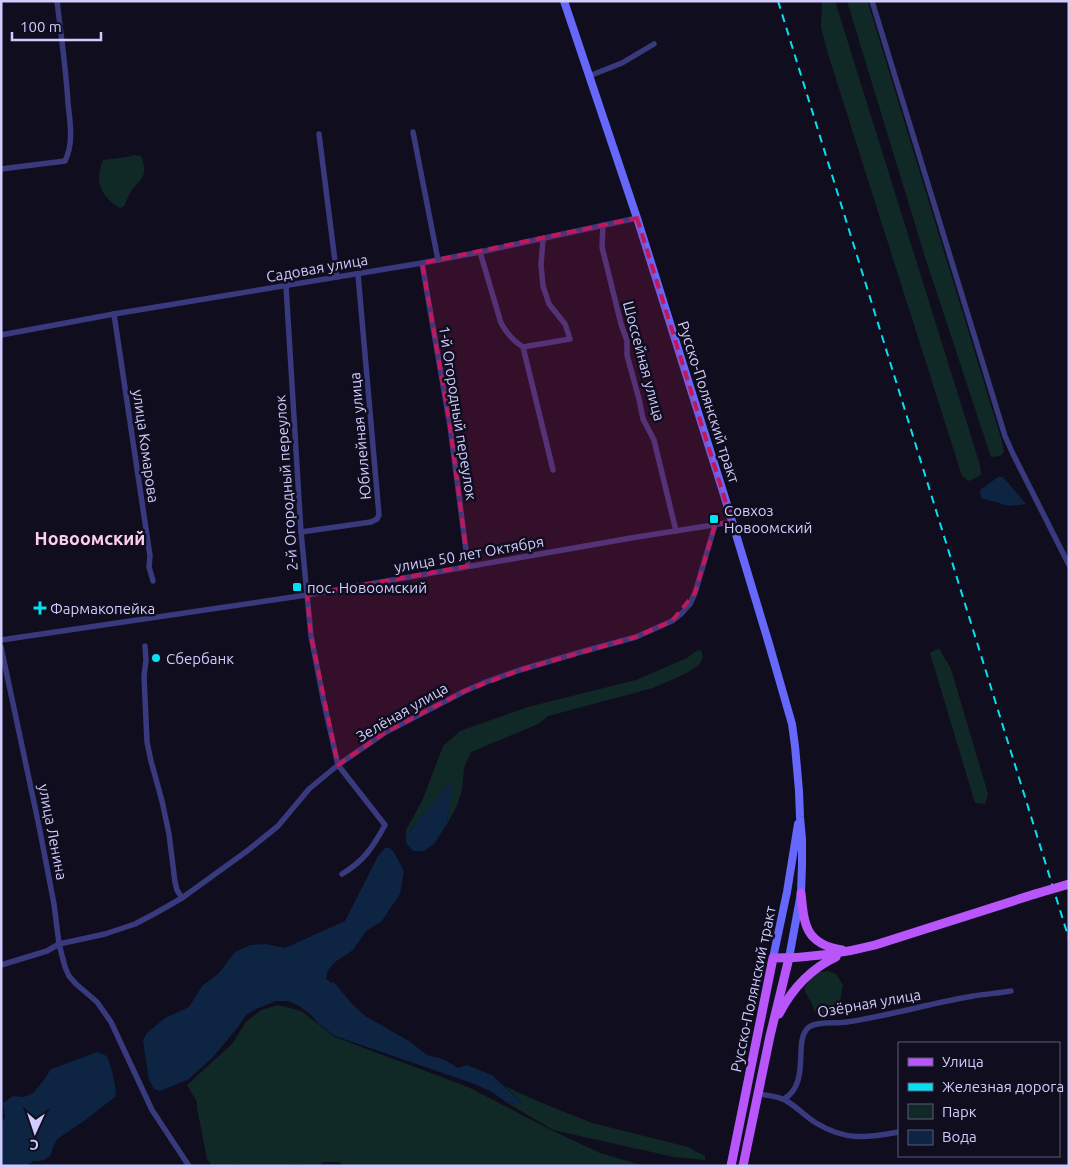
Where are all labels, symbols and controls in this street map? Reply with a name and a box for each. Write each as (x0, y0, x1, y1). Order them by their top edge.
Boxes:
scale bar (12, 10, 101, 42)
text: 100 m (20, 18, 62, 35)
street label: Садовая улица (265, 251, 369, 285)
street label: Шоссейная улица (620, 299, 668, 423)
street label: Русско-Полянский тракт (675, 319, 743, 485)
street label: 1-й Огородный переулок (436, 325, 480, 502)
street label: Юбилейная улица (346, 372, 374, 500)
street label: улица Комарова (130, 388, 162, 504)
street label: 2-й Огородный переулок (271, 394, 301, 572)
place label: Совхоз Новоомский (724, 502, 812, 536)
marker: Совхоз Новоомский (708, 513, 720, 525)
district label: Новоомский (35, 528, 145, 548)
street label: улица 50 лет Октября (393, 532, 545, 576)
place label: пос. Новоомский (307, 579, 427, 596)
marker: пос. Новоомский (291, 581, 303, 593)
place label: Фармакопейка (50, 600, 155, 617)
marker: Фармакопейка (34, 602, 46, 614)
place label: Сбербанк (166, 650, 234, 667)
marker: Сбербанк (150, 652, 162, 664)
street label: Зелёная улица (353, 679, 451, 745)
street label: улица Ленина (35, 783, 71, 881)
street label: Русско-Полянский тракт (727, 904, 779, 1074)
street label: Озёрная улица (816, 986, 922, 1020)
legend (898, 1042, 1060, 1157)
text: Улица (942, 1053, 984, 1070)
text: Железная дорога (942, 1078, 1064, 1095)
text: Парк (942, 1103, 977, 1120)
north arrow (10, 1107, 60, 1157)
text: Вода (942, 1128, 977, 1145)
text: С (29, 1137, 39, 1153)

